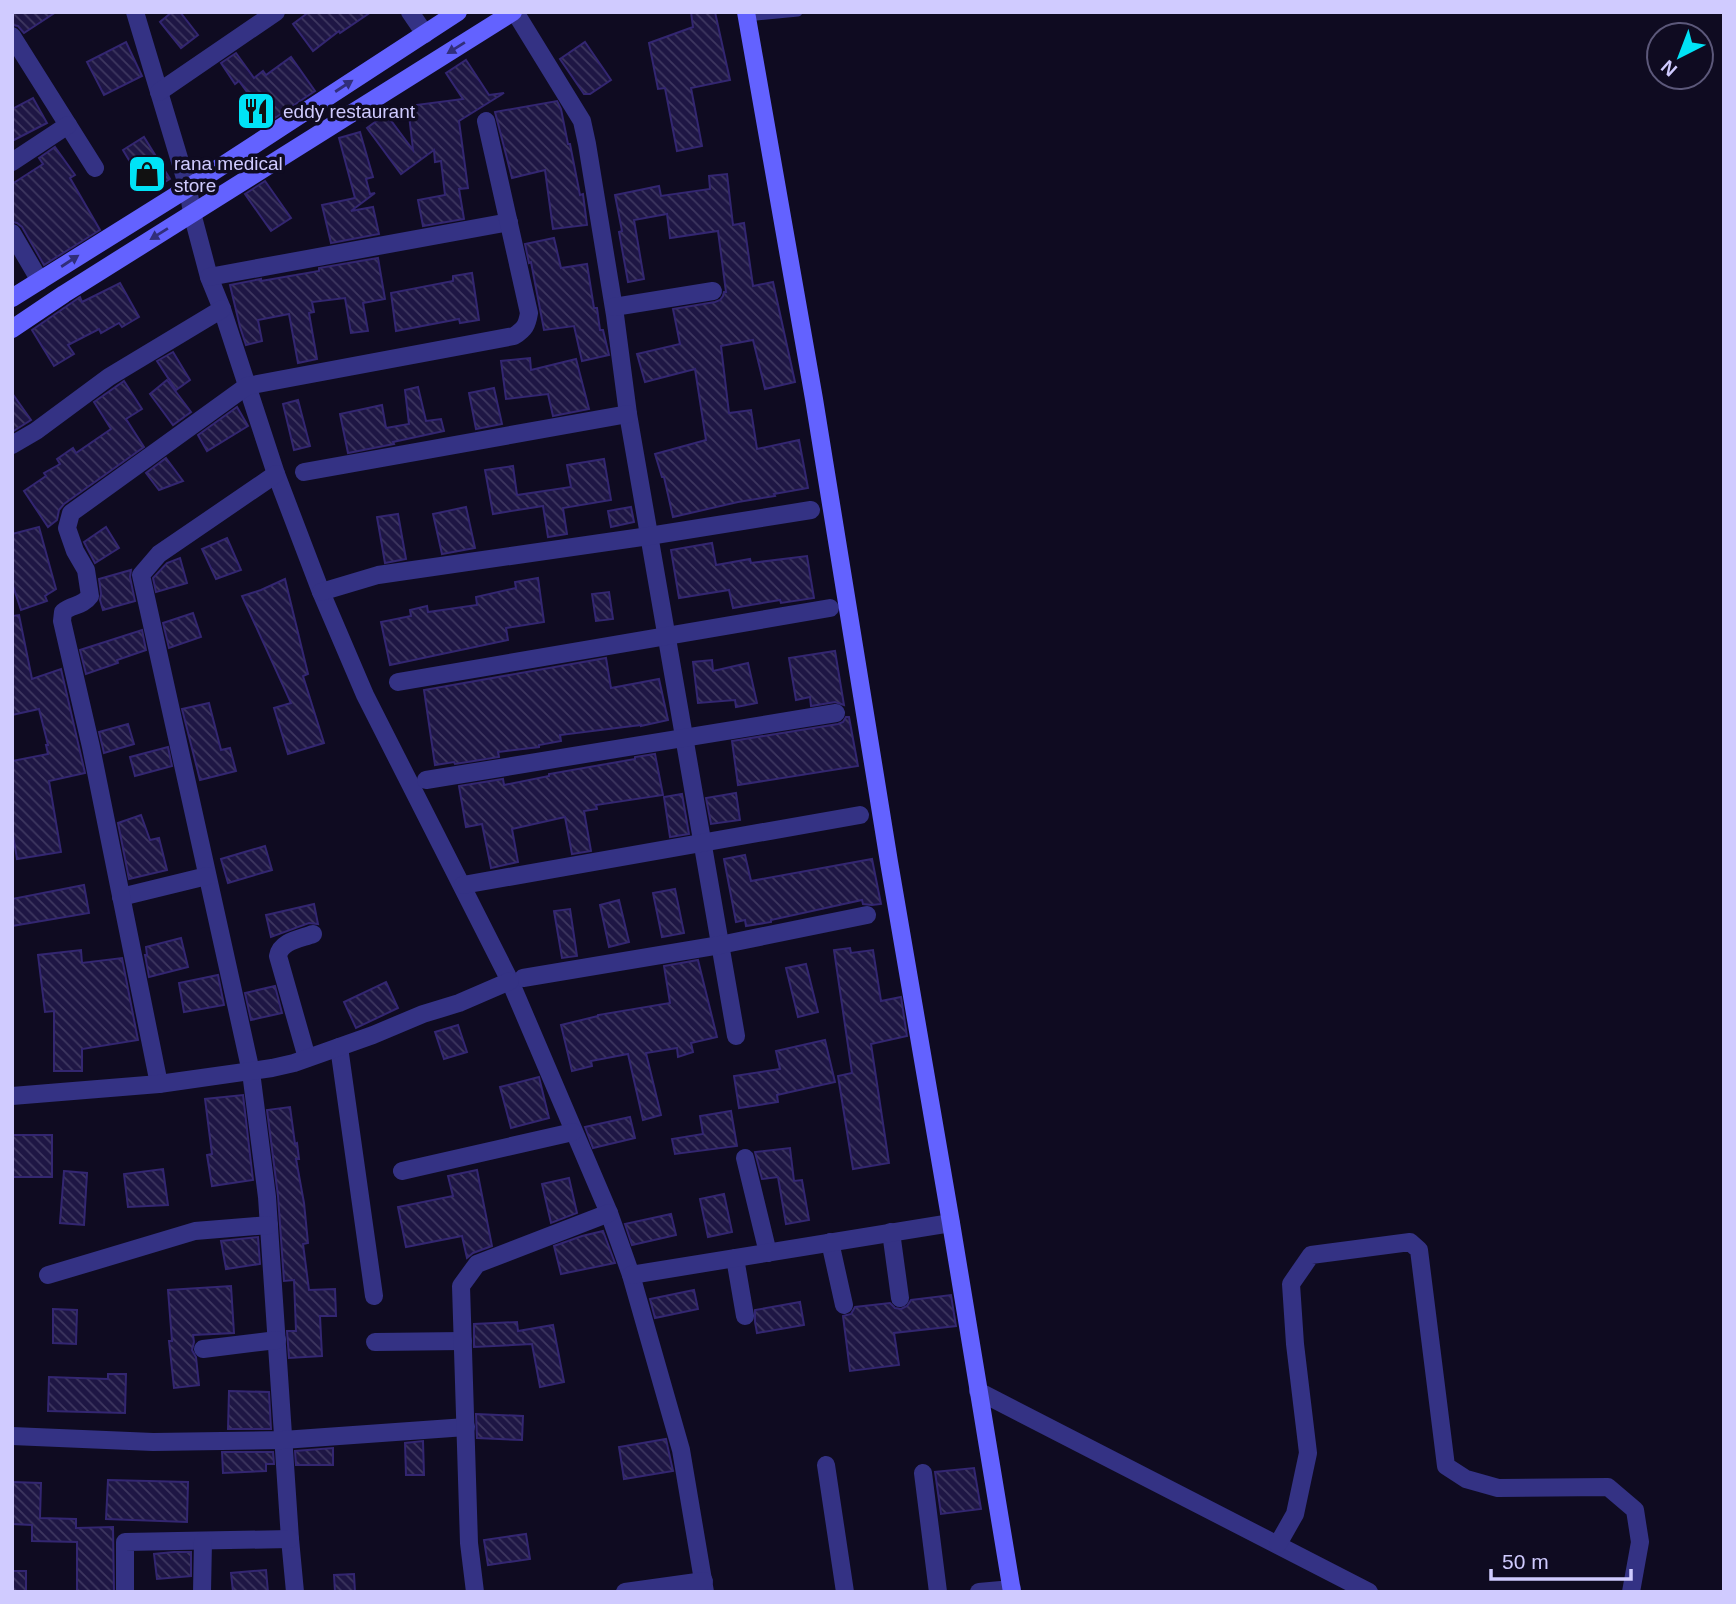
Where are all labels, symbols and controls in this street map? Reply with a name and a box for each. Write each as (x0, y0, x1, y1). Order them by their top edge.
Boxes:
north arrow (1645, 21, 1715, 91)
one-way arrow (446, 42, 465, 55)
text: N (1657, 56, 1681, 81)
one-way arrow (335, 80, 354, 93)
restaurant icon: eddy restaurant (235, 90, 277, 132)
place label: eddy restaurant (283, 101, 416, 122)
shop icon: rana medical store (126, 153, 168, 195)
place label: rana medical store (174, 153, 283, 196)
one-way arrow (149, 227, 168, 240)
one-way arrow (60, 255, 80, 268)
scale bar (1491, 1538, 1631, 1582)
text: 50 m (1502, 1550, 1549, 1573)

